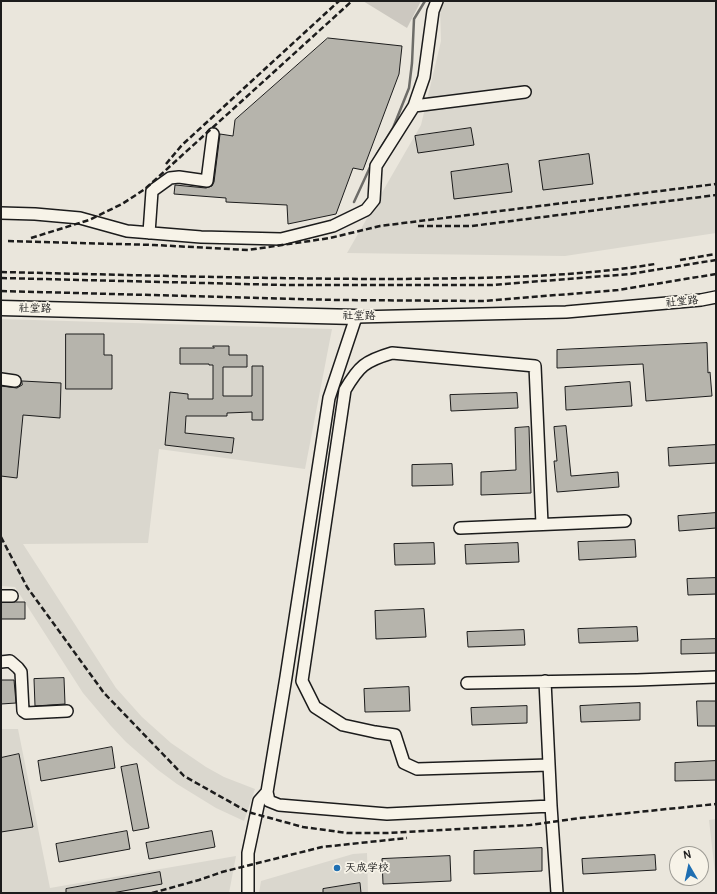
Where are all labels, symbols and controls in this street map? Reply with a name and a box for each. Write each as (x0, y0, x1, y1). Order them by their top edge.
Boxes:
street label: 社堂路 (665, 294, 699, 310)
street label: 社堂路 (18, 302, 52, 316)
street label: 社堂路 (343, 309, 375, 323)
north arrow (669, 846, 709, 886)
text: N (683, 848, 692, 862)
place label: 天成学校 (345, 861, 389, 875)
marker: 天成学校 (332, 863, 342, 873)

